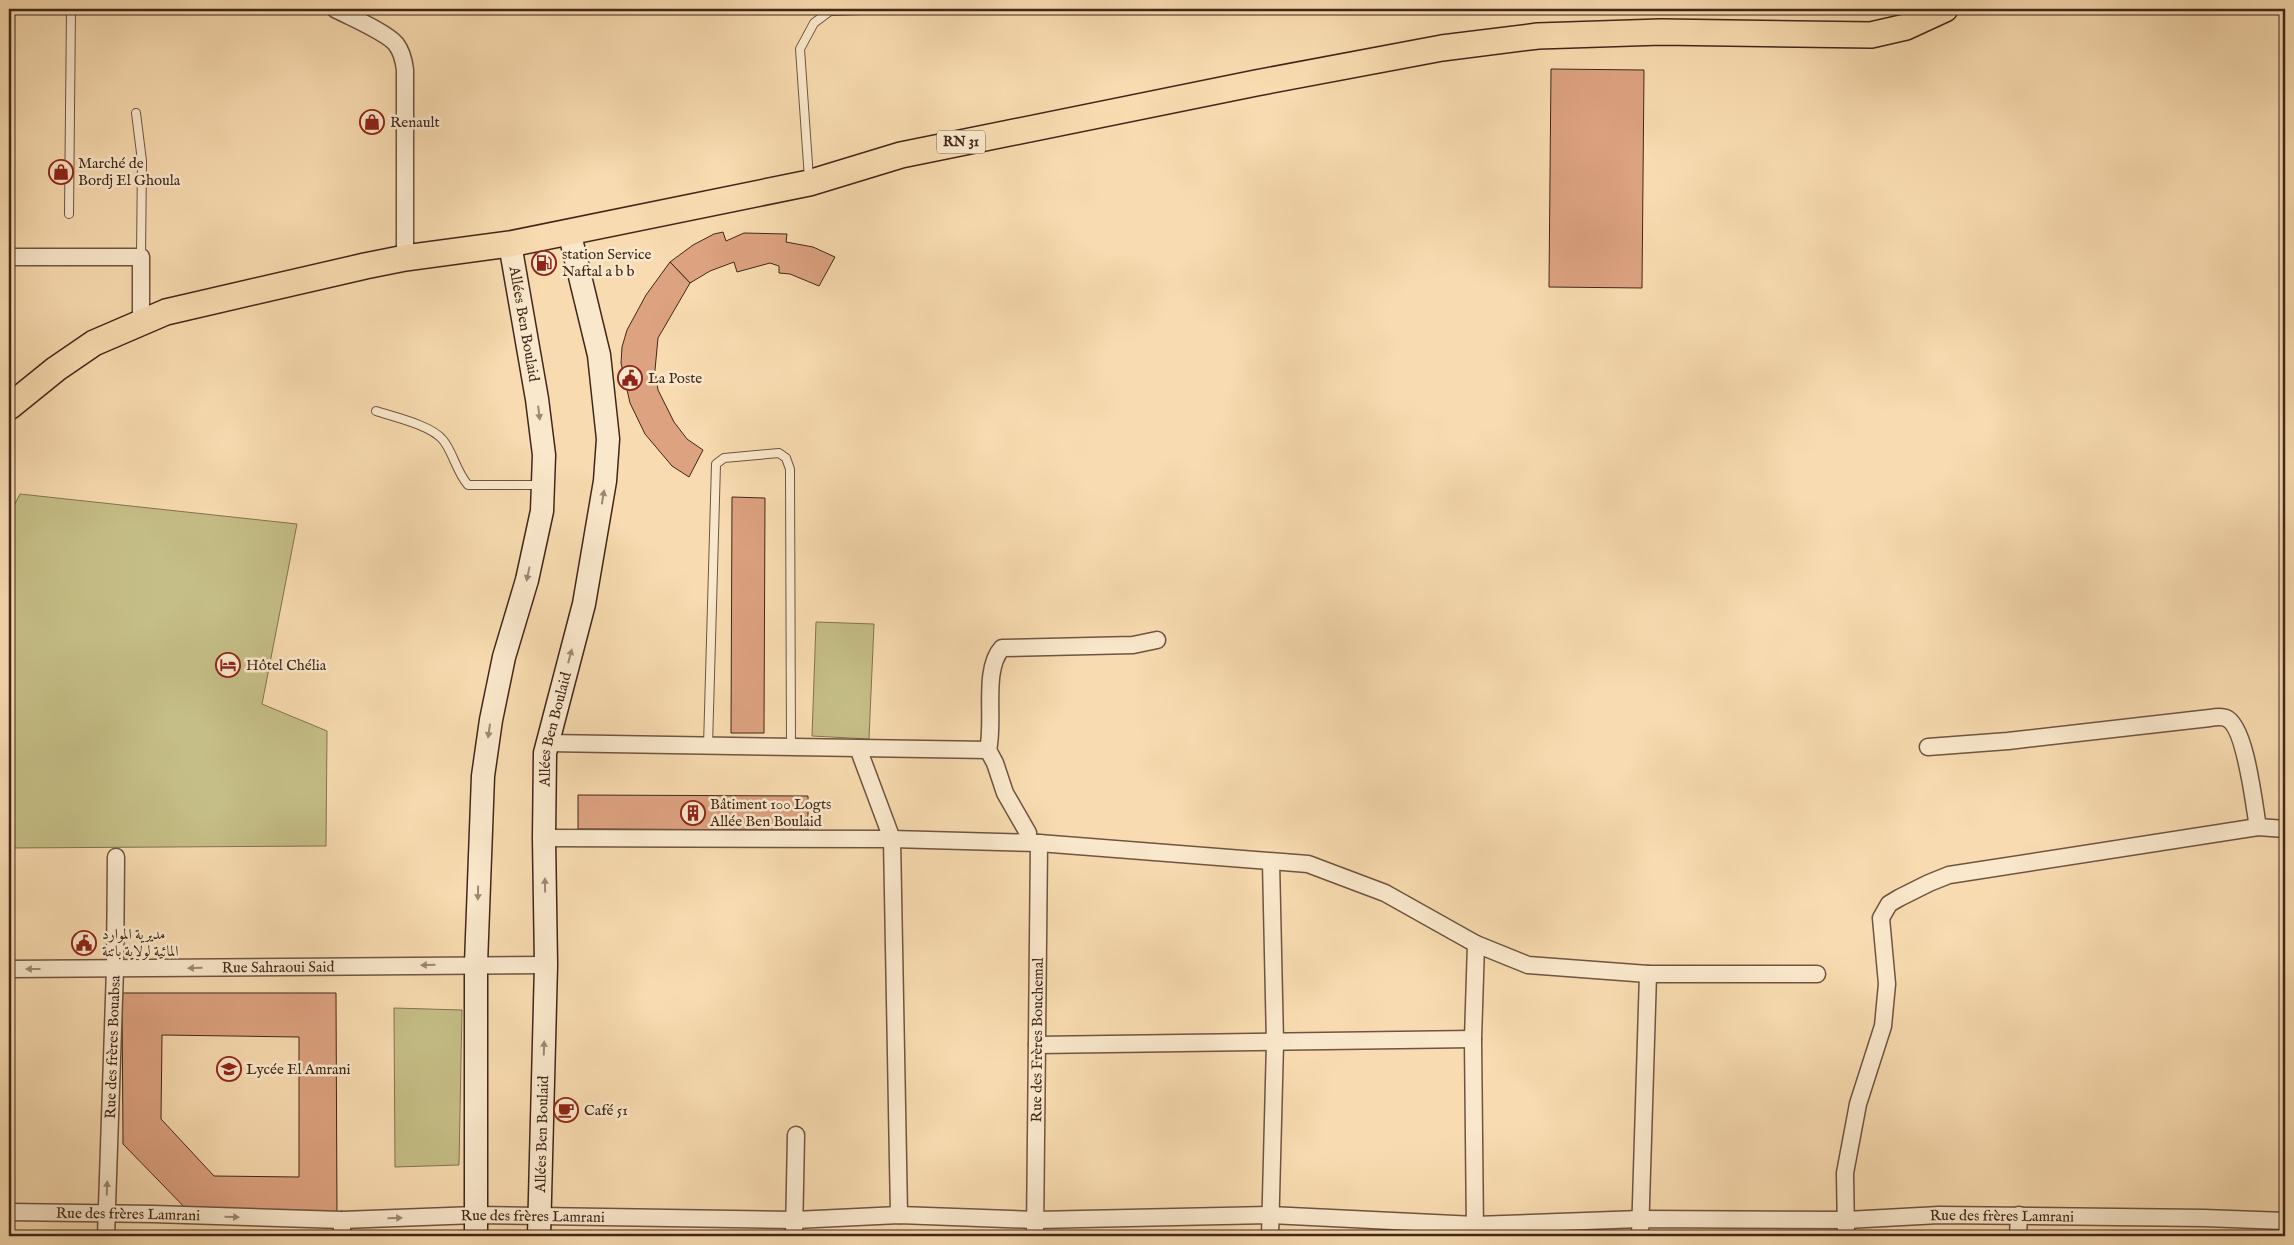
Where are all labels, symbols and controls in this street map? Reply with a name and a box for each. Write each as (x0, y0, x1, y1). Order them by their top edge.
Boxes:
shop icon: Renault (359, 109, 385, 135)
place label: Renault (390, 113, 440, 132)
road number: RN 31 (937, 130, 985, 154)
place label: Marché de Bordj El Ghoula (78, 154, 181, 190)
shop icon: Marché de Bordj El Ghoula (48, 159, 74, 185)
place label: station Service Naftal a b b (562, 245, 651, 281)
fuel station icon: station Service Naftal a b b (531, 250, 557, 276)
street label: Allées Ben Boulaid (504, 264, 544, 384)
public building icon: La Poste (617, 365, 643, 391)
place label: La Poste (648, 369, 702, 388)
one-way arrow (535, 405, 543, 421)
one-way arrow (599, 488, 607, 504)
one-way arrow (524, 566, 532, 582)
one-way arrow (566, 648, 574, 663)
hotel icon: Hôtel Chélia (215, 652, 241, 678)
place label: Hôtel Chélia (246, 656, 327, 675)
street label: Allées Ben Boulaid (535, 669, 576, 788)
one-way arrow (485, 723, 493, 739)
place label: Bâtiment 100 Logts Allée Ben Boulaid (709, 795, 831, 831)
building icon: Bâtiment 100 Logts Allée Ben Boulaid (680, 800, 706, 826)
one-way arrow (540, 877, 548, 893)
one-way arrow (474, 885, 482, 901)
place label: مديرية الموارد المائية لولاية باتنة (102, 925, 179, 961)
public building icon: مديرية الموارد المائية لولاية باتنة (71, 930, 97, 956)
street label: Rue Sahraoui Said (222, 957, 335, 977)
street label: Rue des Frères Bouchemal (1027, 957, 1047, 1122)
one-way arrow (419, 961, 435, 969)
one-way arrow (187, 964, 203, 972)
one-way arrow (24, 965, 40, 973)
street label: Rue des frères Bouabsa (100, 975, 124, 1119)
one-way arrow (540, 1039, 548, 1055)
school or university icon: Lycée El Amrani (216, 1056, 242, 1082)
place label: Lycée El Amrani (246, 1060, 351, 1079)
street label: Allées Ben Boulaid (531, 1074, 553, 1194)
cafe icon: Café 51 (553, 1097, 579, 1123)
place label: Café 51 (584, 1101, 628, 1120)
one-way arrow (103, 1179, 111, 1195)
street label: Rue des frères Lamrani (56, 1203, 200, 1225)
street label: Rue des frères Lamrani (460, 1205, 605, 1227)
street label: Rue des frères Lamrani (1929, 1205, 2074, 1226)
one-way arrow (225, 1213, 241, 1221)
one-way arrow (387, 1214, 403, 1222)

